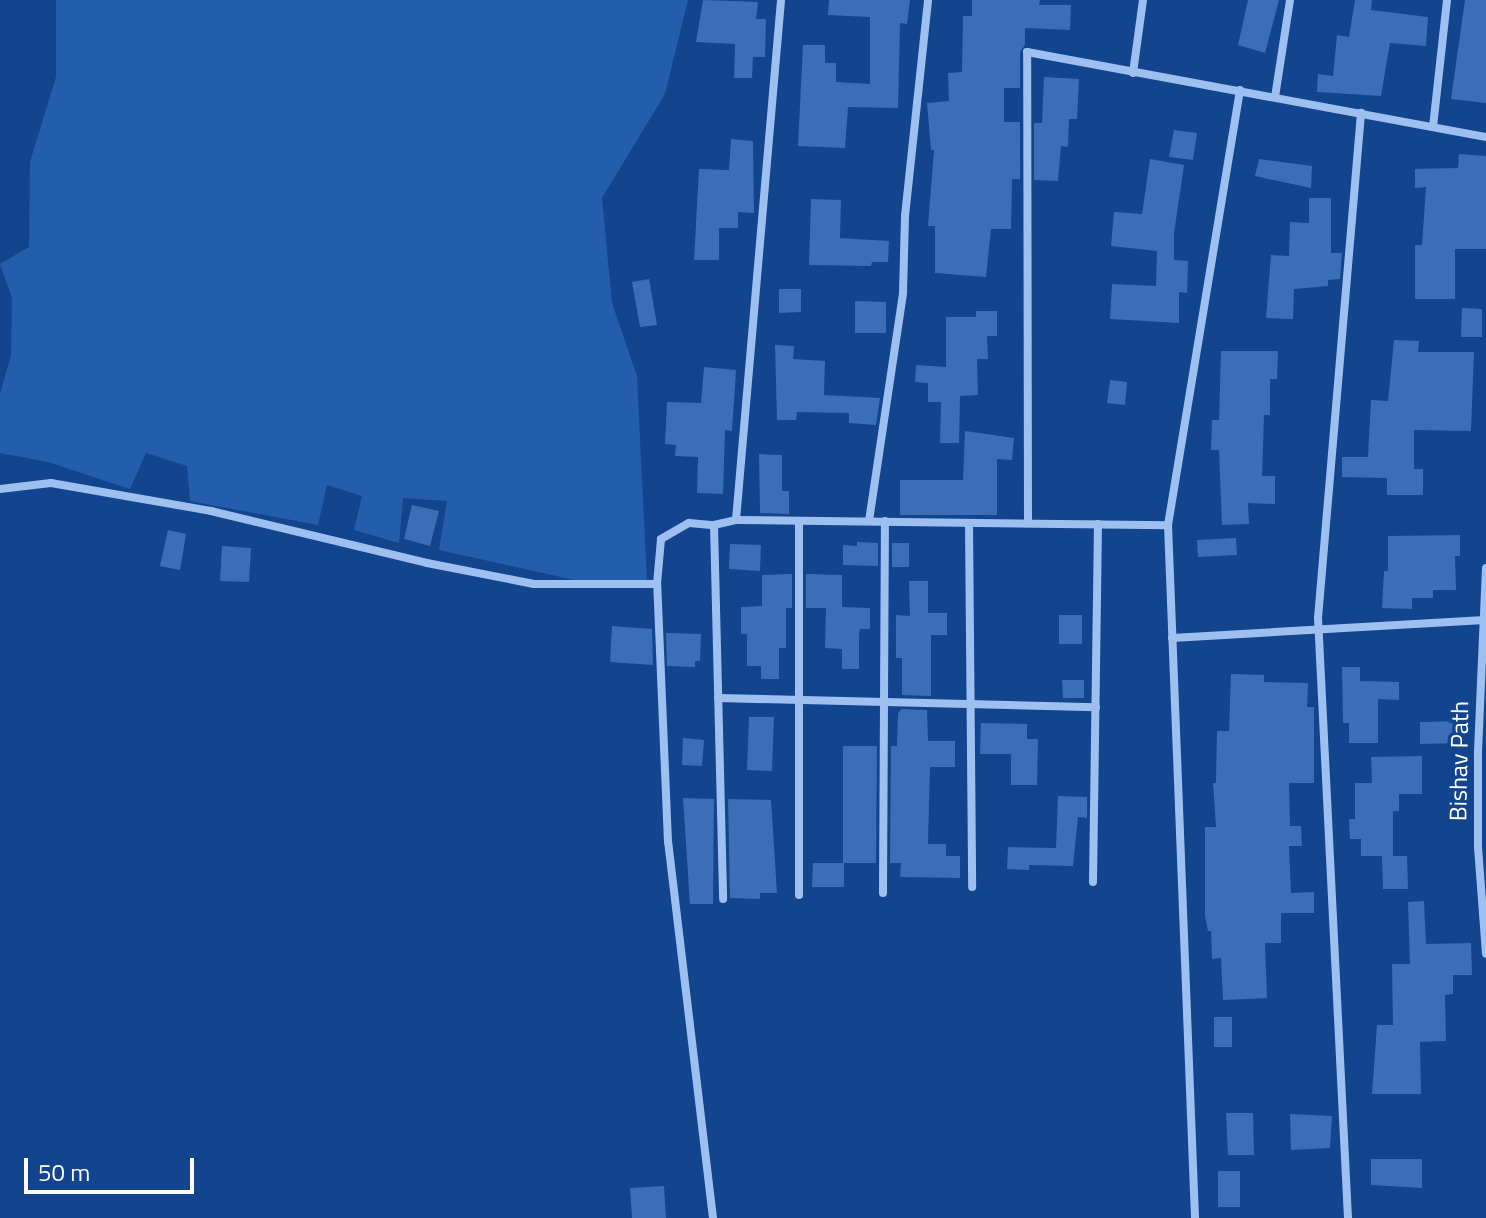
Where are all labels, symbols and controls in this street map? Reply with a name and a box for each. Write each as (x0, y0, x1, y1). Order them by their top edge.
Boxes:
street label: Bishav Path (1444, 701, 1474, 821)
scale bar (28, 1142, 198, 1192)
text: 50 m (38, 1154, 90, 1190)

